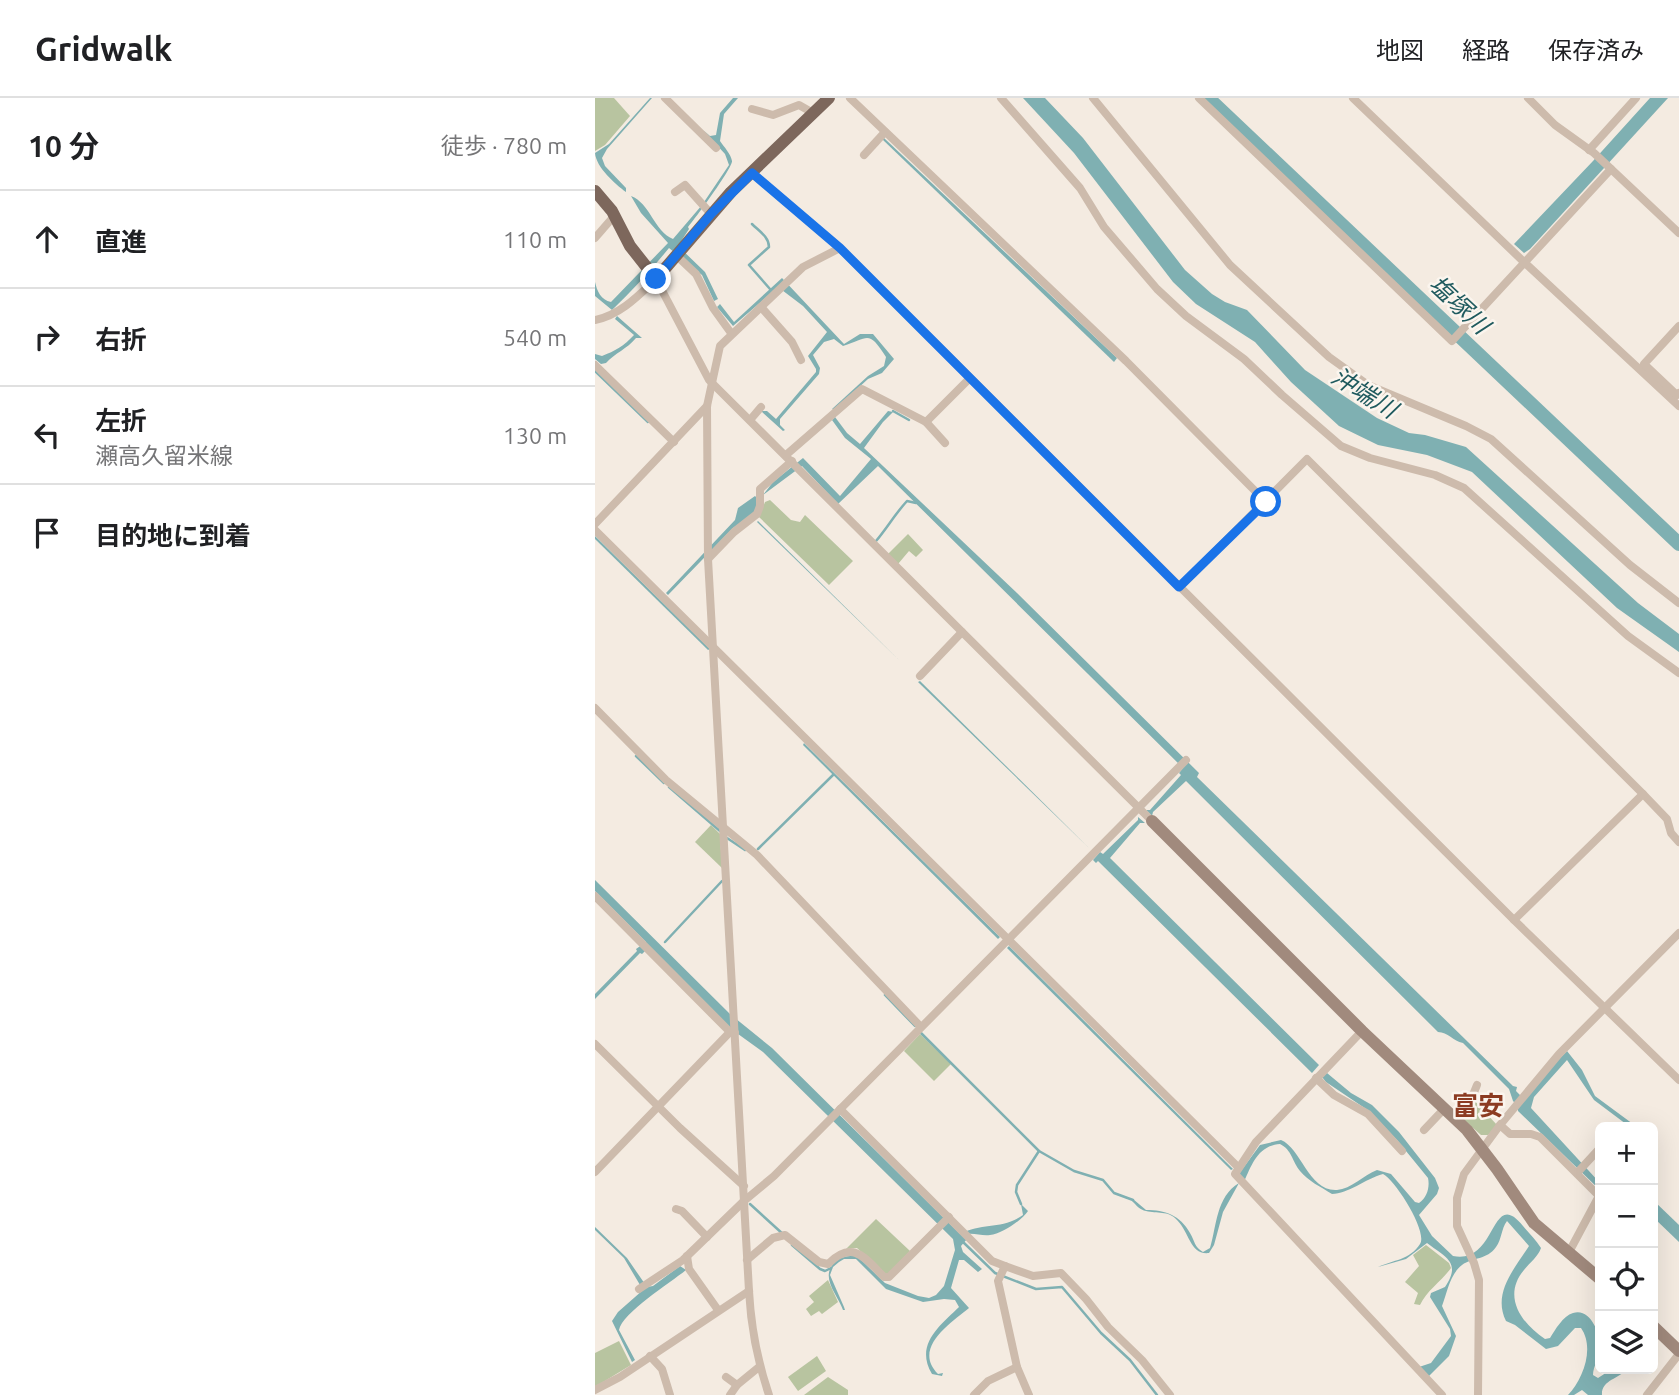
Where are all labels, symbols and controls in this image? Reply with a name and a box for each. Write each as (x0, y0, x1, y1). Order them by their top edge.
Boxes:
text: Gridwalk (35, 30, 172, 67)
text: 地図 (1376, 37, 1424, 64)
text: 経路 (1462, 37, 1510, 64)
text: 保存済み (1548, 37, 1644, 64)
text: 10 分 (28, 129, 99, 163)
text: 徒歩 · 780 m (441, 133, 567, 158)
icon: ahead (28, 220, 66, 258)
text: 直進 (95, 227, 147, 256)
text: 110 m (503, 227, 567, 252)
route end (640, 263, 671, 294)
water label: 塩塚川 (1424, 270, 1497, 341)
icon: right (28, 318, 66, 356)
text: 右折 (95, 325, 147, 354)
text: 540 m (503, 325, 567, 350)
water label: 沖端川 (1327, 362, 1404, 425)
text: 左折 (95, 406, 147, 435)
icon: left (28, 416, 66, 454)
text: 130 m (503, 423, 567, 448)
text: 瀬高久留米線 (95, 443, 233, 468)
route start (1250, 486, 1281, 517)
icon: arrive (28, 514, 66, 552)
text: 目的地に到着 (95, 521, 251, 550)
district label: 富安 (1452, 1091, 1504, 1120)
map controls (1595, 1122, 1658, 1374)
button: + (1595, 1122, 1658, 1185)
button: − (1595, 1185, 1658, 1248)
button: locate (1595, 1248, 1658, 1311)
button: layers (1595, 1311, 1658, 1374)

